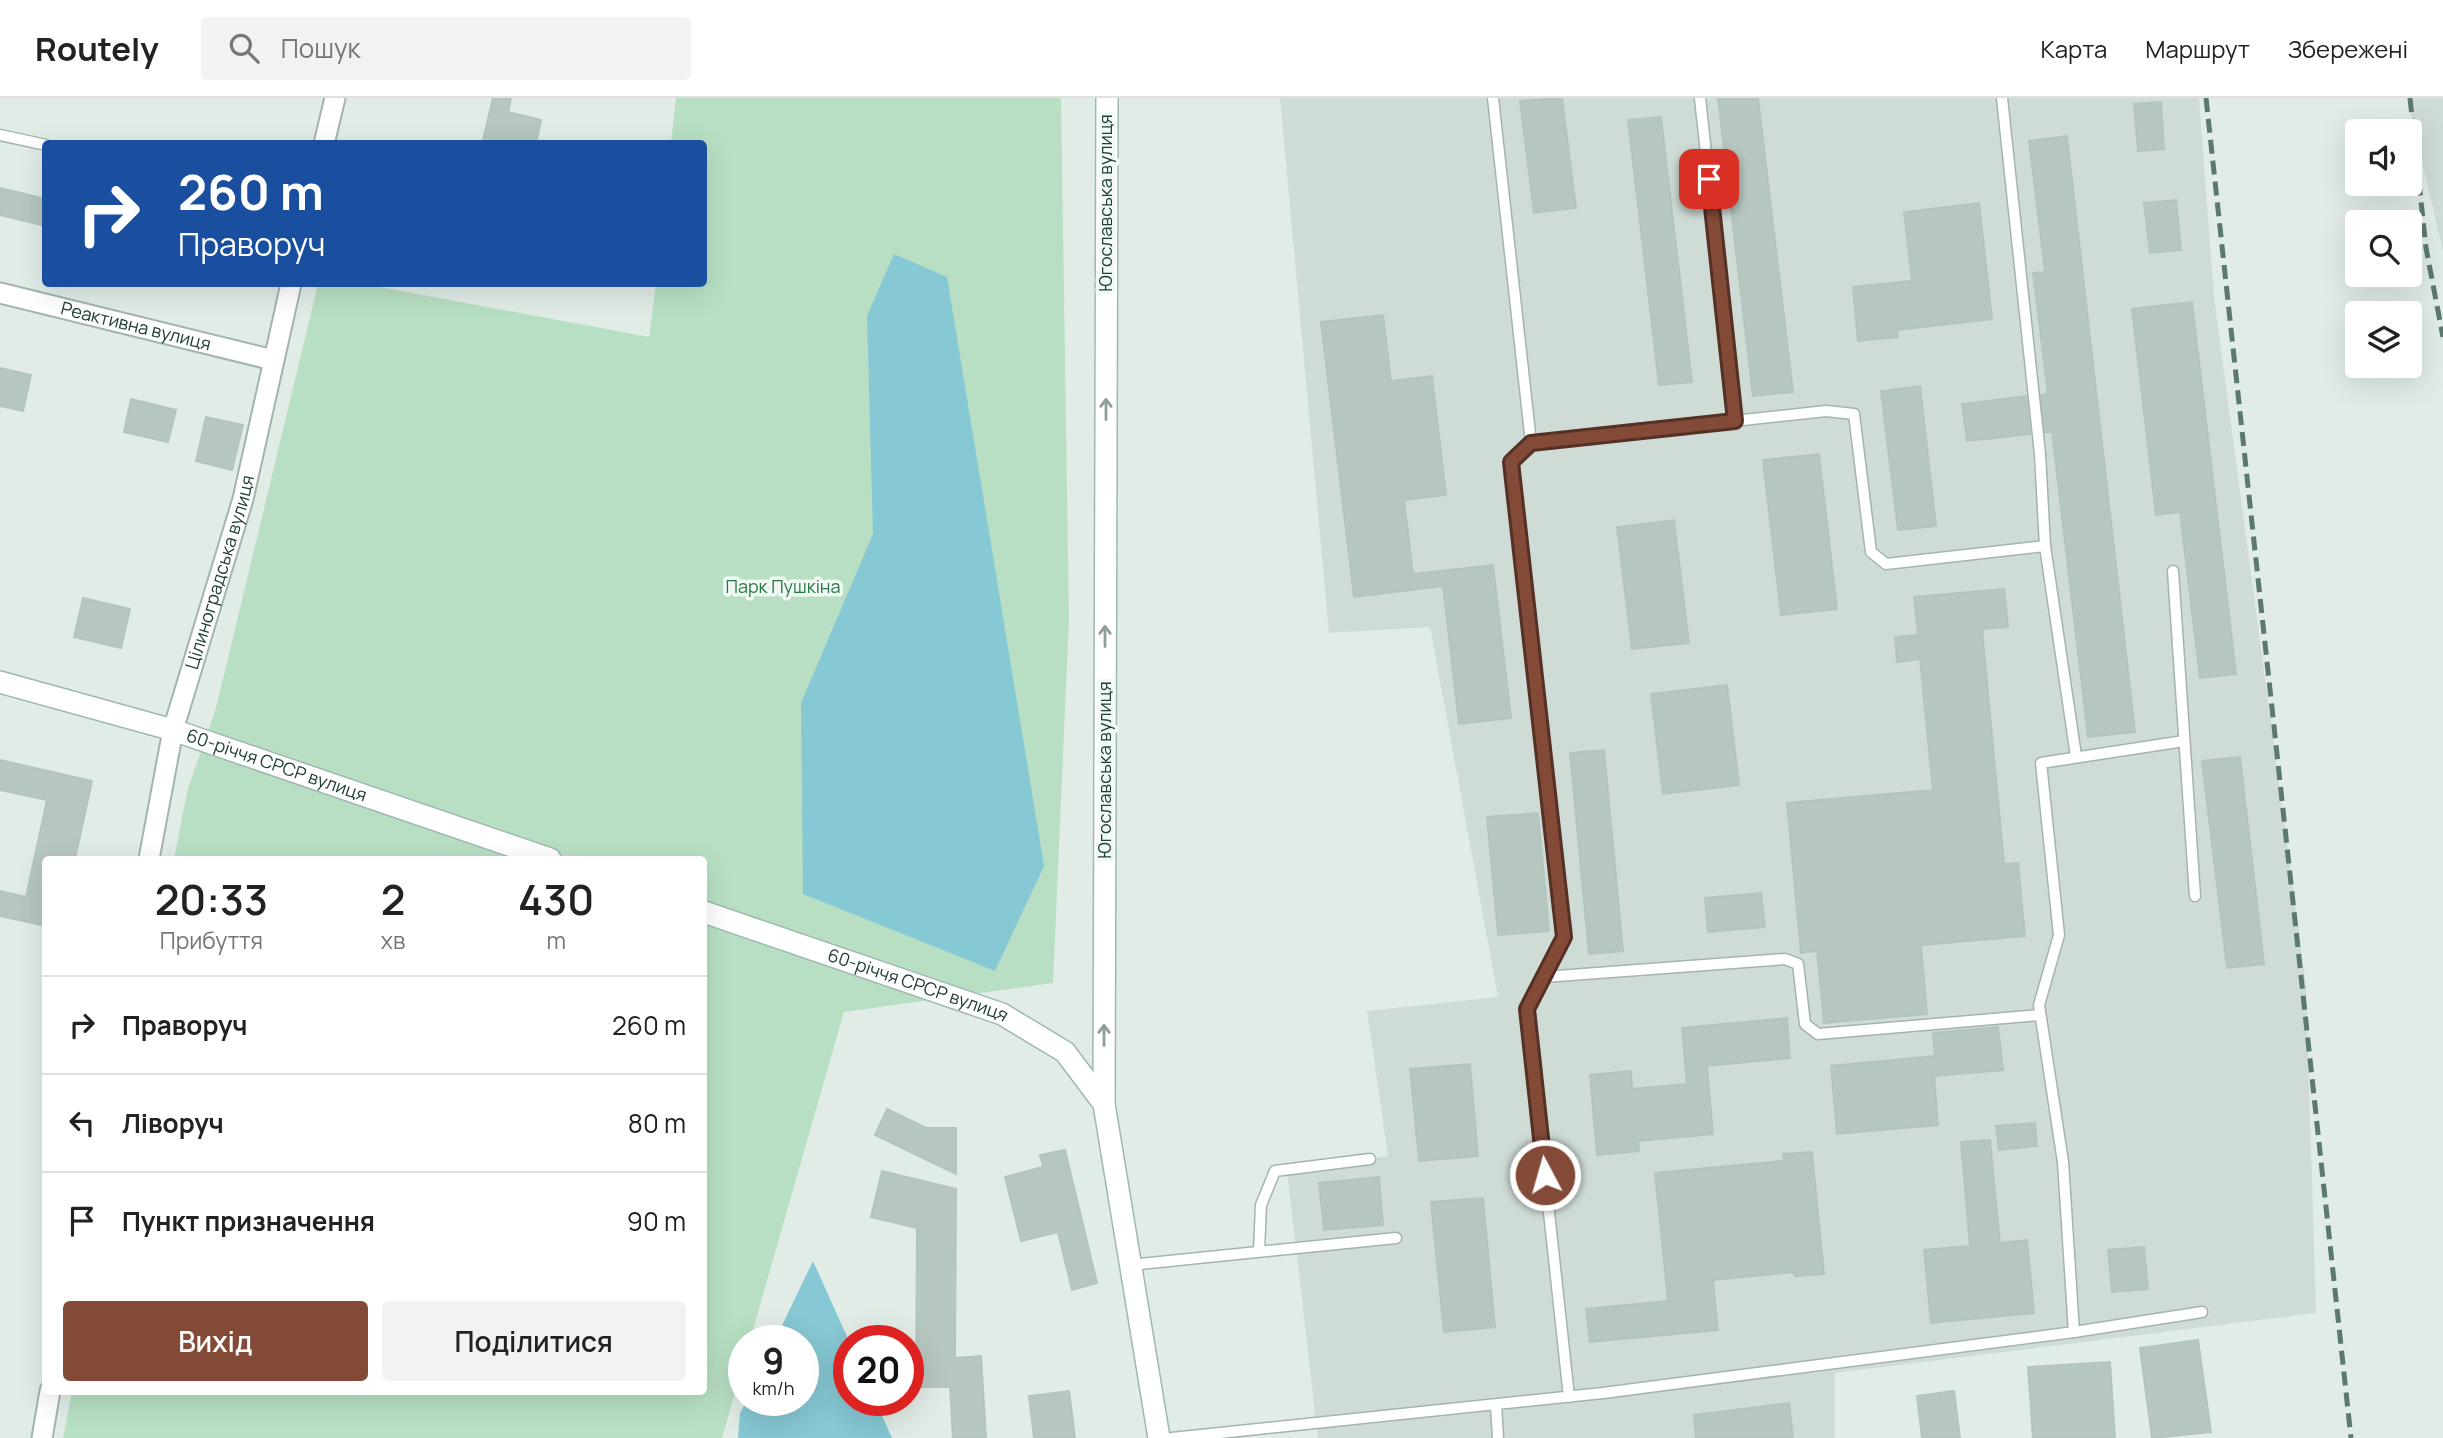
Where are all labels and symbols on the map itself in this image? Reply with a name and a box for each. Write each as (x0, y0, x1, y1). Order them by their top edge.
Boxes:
street label: Югославська вулиця (1093, 114, 1117, 292)
pin (1679, 149, 1739, 209)
street label: Реактивна вулиця (59, 295, 214, 355)
one-way arrow (1099, 398, 1113, 421)
street label: Цілиноградська вулиця (179, 473, 259, 672)
park label: Парк Пушкіна (726, 574, 841, 598)
one-way arrow (1098, 625, 1112, 648)
street label: Югославська вулиця (1092, 681, 1116, 859)
street label: 60-річчя СРСР вулиця (183, 722, 370, 806)
street label: 60-річчя СРСР вулиця (825, 942, 1014, 1026)
one-way arrow (1097, 1024, 1111, 1047)
position arrow (1508, 1138, 1582, 1212)
speed limit sign: 20 (833, 1325, 924, 1416)

